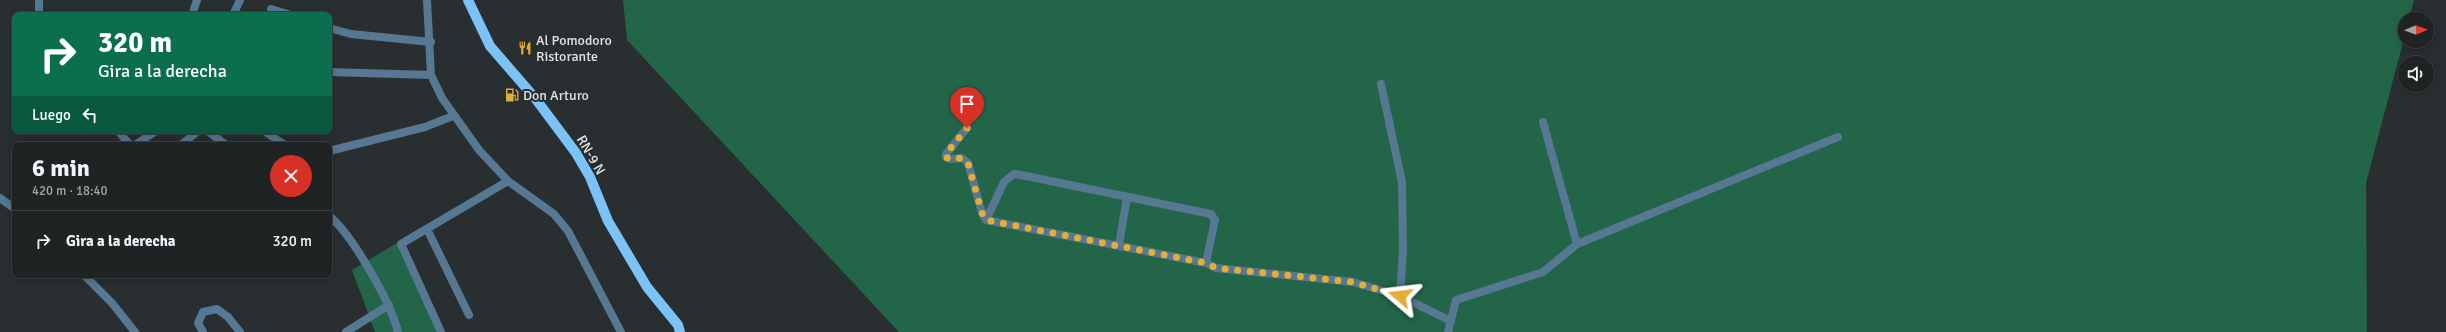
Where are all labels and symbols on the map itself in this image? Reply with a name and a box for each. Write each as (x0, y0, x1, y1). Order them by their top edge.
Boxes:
north arrow (2398, 12, 2434, 48)
place label: Al Pomodoro Ristorante (536, 32, 612, 65)
restaurant icon: Al Pomodoro Ristorante (517, 40, 533, 56)
fuel station icon: Don Arturo (504, 87, 520, 103)
place label: Don Arturo (523, 87, 589, 104)
pin (950, 87, 984, 128)
street label: RN-9 N (573, 132, 609, 178)
position arrow (1379, 275, 1421, 317)

